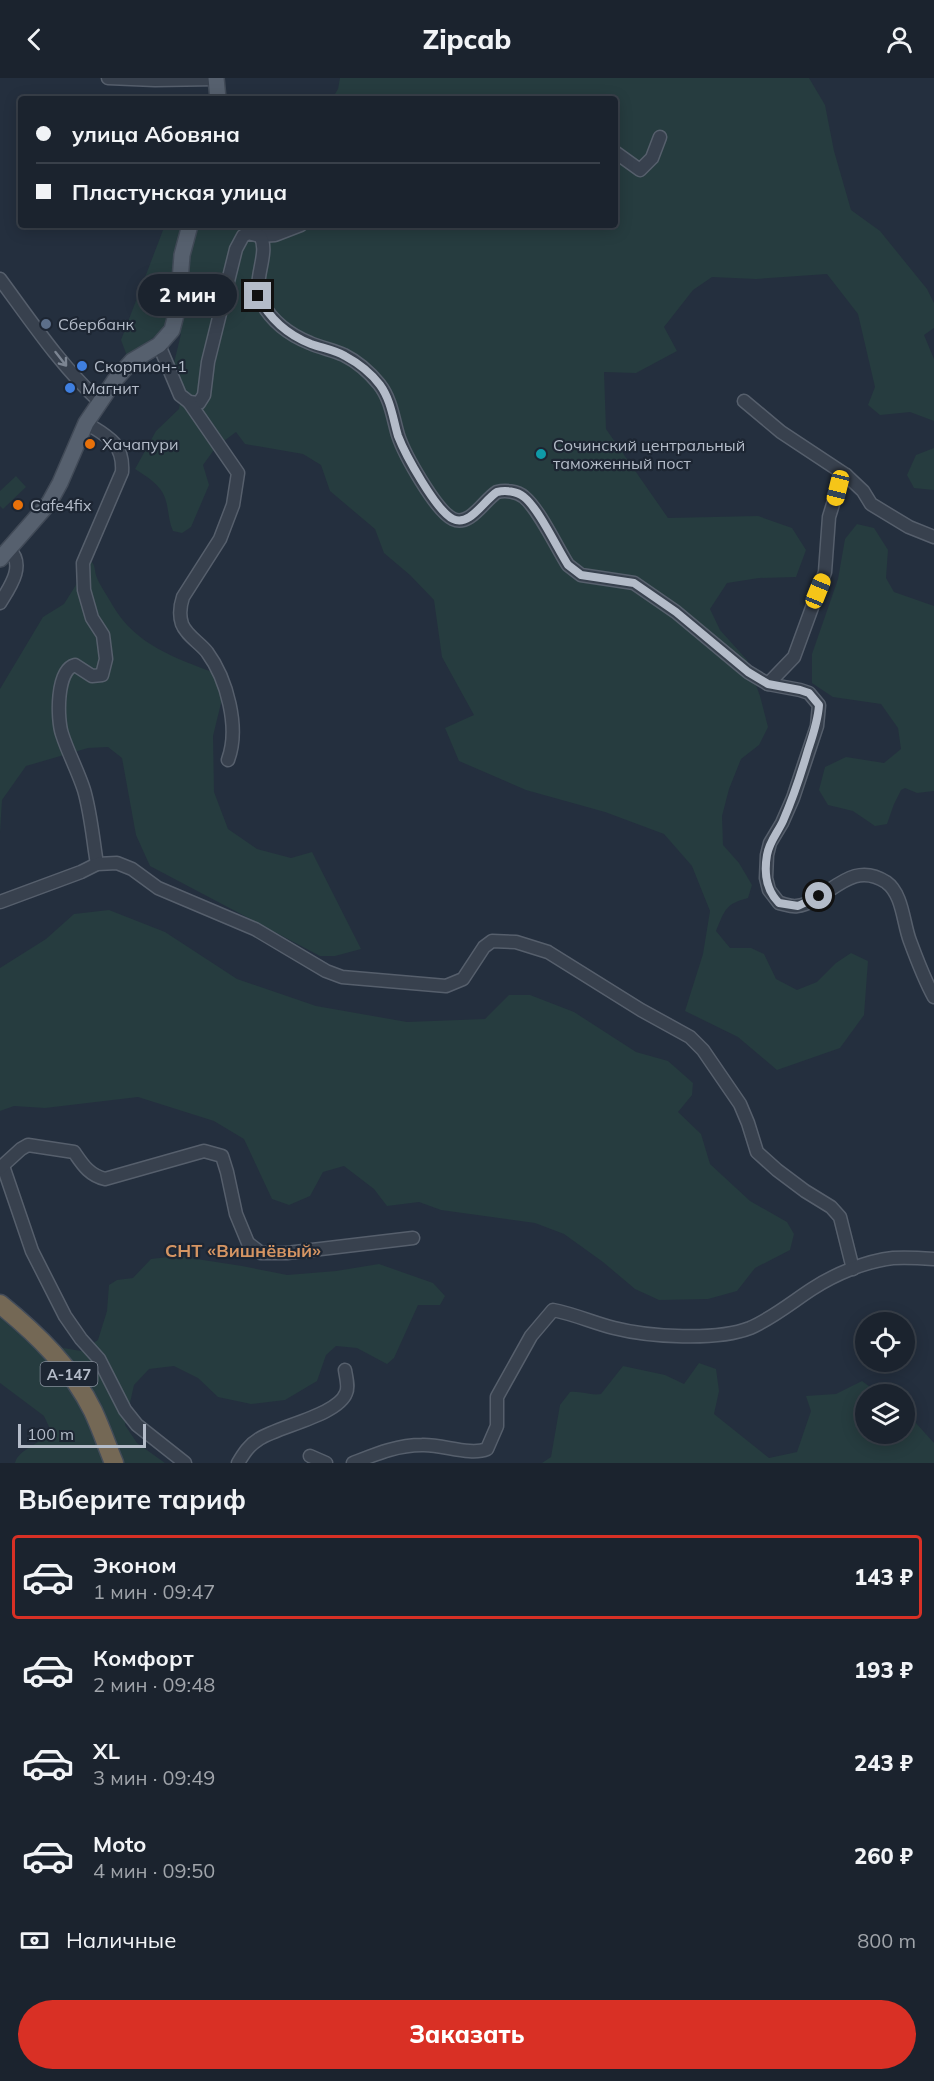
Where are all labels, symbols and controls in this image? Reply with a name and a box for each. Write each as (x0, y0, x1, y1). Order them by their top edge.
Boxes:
text: Zipcab (423, 22, 511, 56)
icon: back (18, 23, 51, 56)
icon: person (883, 23, 916, 56)
text: улица Абовяна (72, 120, 240, 148)
text: Пластунская улица (72, 178, 287, 206)
callout: 2 мин (138, 275, 237, 317)
text: 2 мин (159, 282, 216, 307)
route end (244, 282, 271, 309)
place label: Сбербанк (58, 314, 135, 334)
marker: Сбербанк (39, 317, 53, 331)
one-way arrow (54, 351, 67, 367)
place label: Скорпион-1 (94, 356, 187, 376)
marker: Скорпион-1 (75, 359, 89, 373)
place label: Магнит (82, 378, 140, 398)
marker: Магнит (63, 381, 77, 395)
place label: Хачапури (102, 434, 178, 454)
place label: Сочинский центральный таможенный пост (553, 435, 745, 473)
marker: Хачапури (83, 437, 97, 451)
marker: Сочинский центральный таможенный пост (534, 447, 548, 461)
car (825, 468, 851, 508)
place label: Cafe4fix (30, 495, 92, 515)
marker: Cafe4fix (11, 498, 25, 512)
car (803, 571, 833, 611)
route start (805, 882, 832, 909)
district label: СНТ «Вишнёвый» (165, 1239, 321, 1262)
map controls (855, 1312, 915, 1444)
button: locate (855, 1312, 915, 1372)
road number: А-147 (40, 1362, 98, 1386)
button: layers (855, 1384, 915, 1444)
scale bar (18, 1421, 146, 1448)
text: 100 m (27, 1424, 74, 1444)
text: Выберите тариф (18, 1482, 246, 1516)
icon: car (21, 1550, 75, 1604)
text: Эконом (93, 1551, 177, 1579)
text: 143 ₽ (854, 1563, 913, 1591)
text: 1 мин · 09:47 (93, 1579, 215, 1604)
icon: car (21, 1643, 75, 1697)
text: Комфорт (93, 1644, 194, 1672)
text: 193 ₽ (854, 1656, 913, 1684)
text: 2 мин · 09:48 (93, 1672, 215, 1697)
icon: car (21, 1736, 75, 1790)
text: XL (93, 1737, 120, 1765)
text: 243 ₽ (854, 1749, 913, 1777)
text: 3 мин · 09:49 (93, 1765, 215, 1790)
icon: car (21, 1829, 75, 1883)
text: Moto (93, 1830, 146, 1858)
text: 260 ₽ (854, 1842, 913, 1870)
text: 4 мин · 09:50 (93, 1858, 215, 1883)
icon: cash (18, 1924, 51, 1957)
text: Наличные (66, 1926, 176, 1954)
text: 800 m (857, 1928, 916, 1953)
button: Заказать (18, 2000, 916, 2069)

